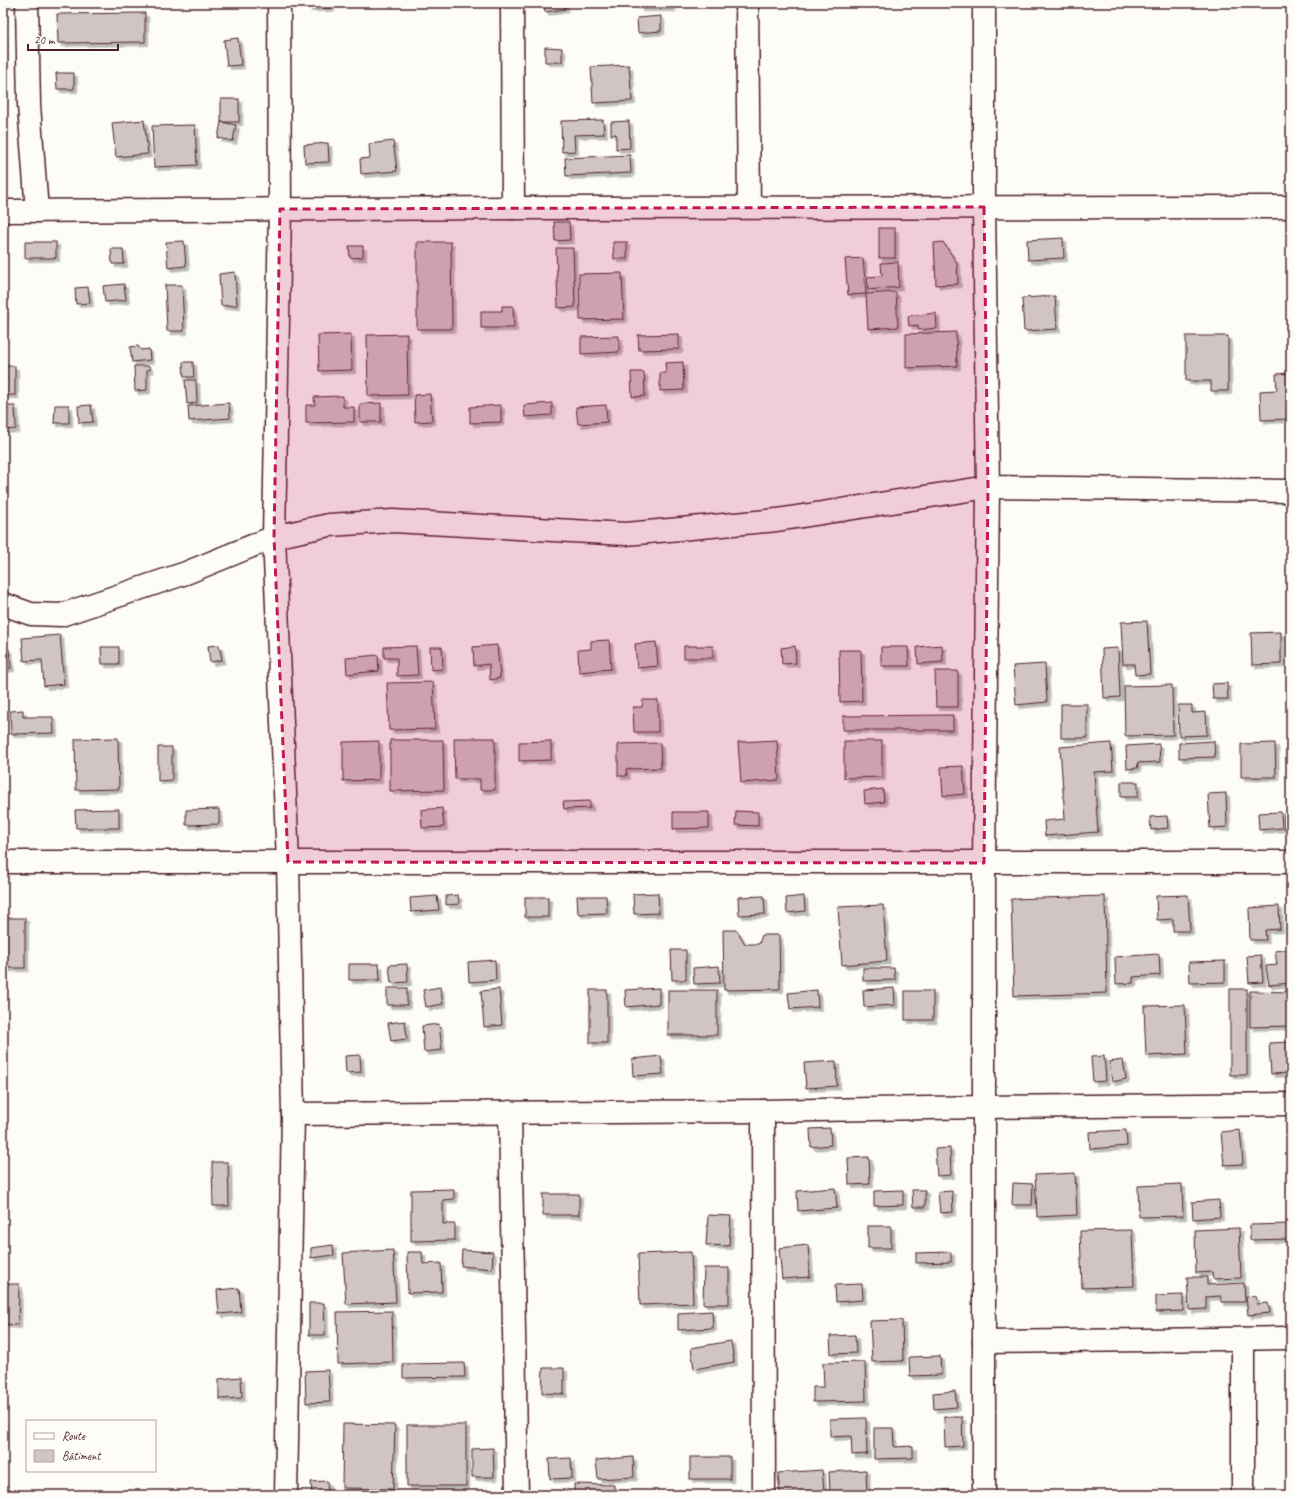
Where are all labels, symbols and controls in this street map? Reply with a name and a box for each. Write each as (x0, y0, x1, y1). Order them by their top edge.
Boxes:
scale bar (28, 26, 118, 52)
text: 20 m (34, 32, 56, 48)
legend (26, 1420, 156, 1472)
text: Route (62, 1428, 86, 1444)
text: Bâtiment (62, 1448, 101, 1464)

